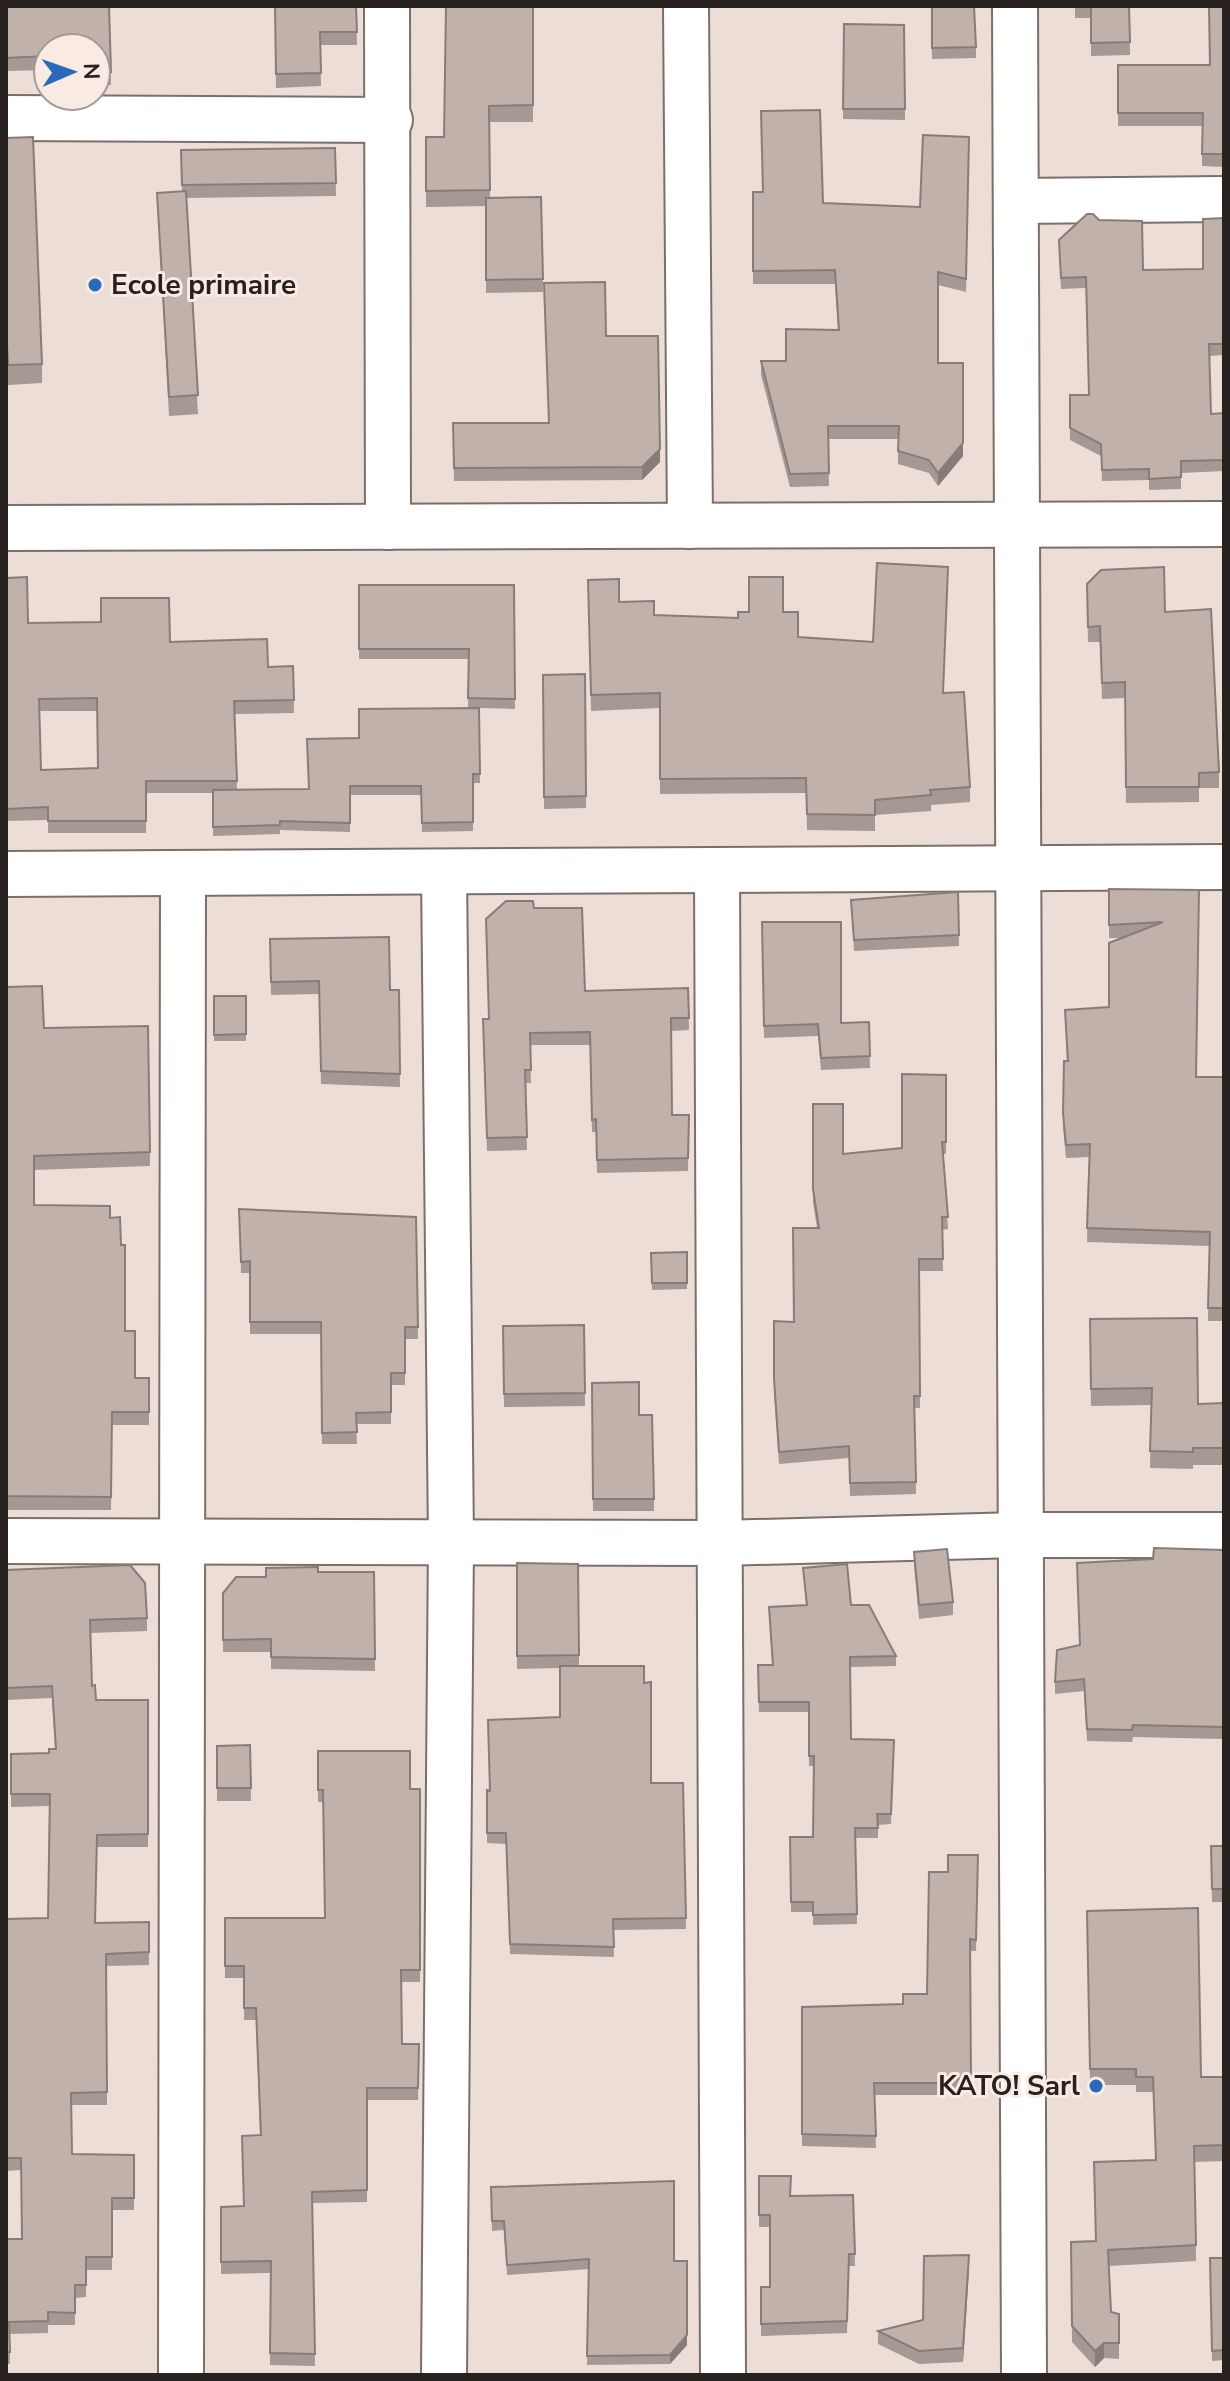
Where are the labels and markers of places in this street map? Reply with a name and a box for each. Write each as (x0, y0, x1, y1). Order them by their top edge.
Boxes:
place label: Ecole primaire (111, 266, 296, 304)
marker: Ecole primaire (86, 276, 104, 294)
place label: KATO! Sarl (938, 2067, 1080, 2105)
marker: KATO! Sarl (1087, 2077, 1105, 2095)

